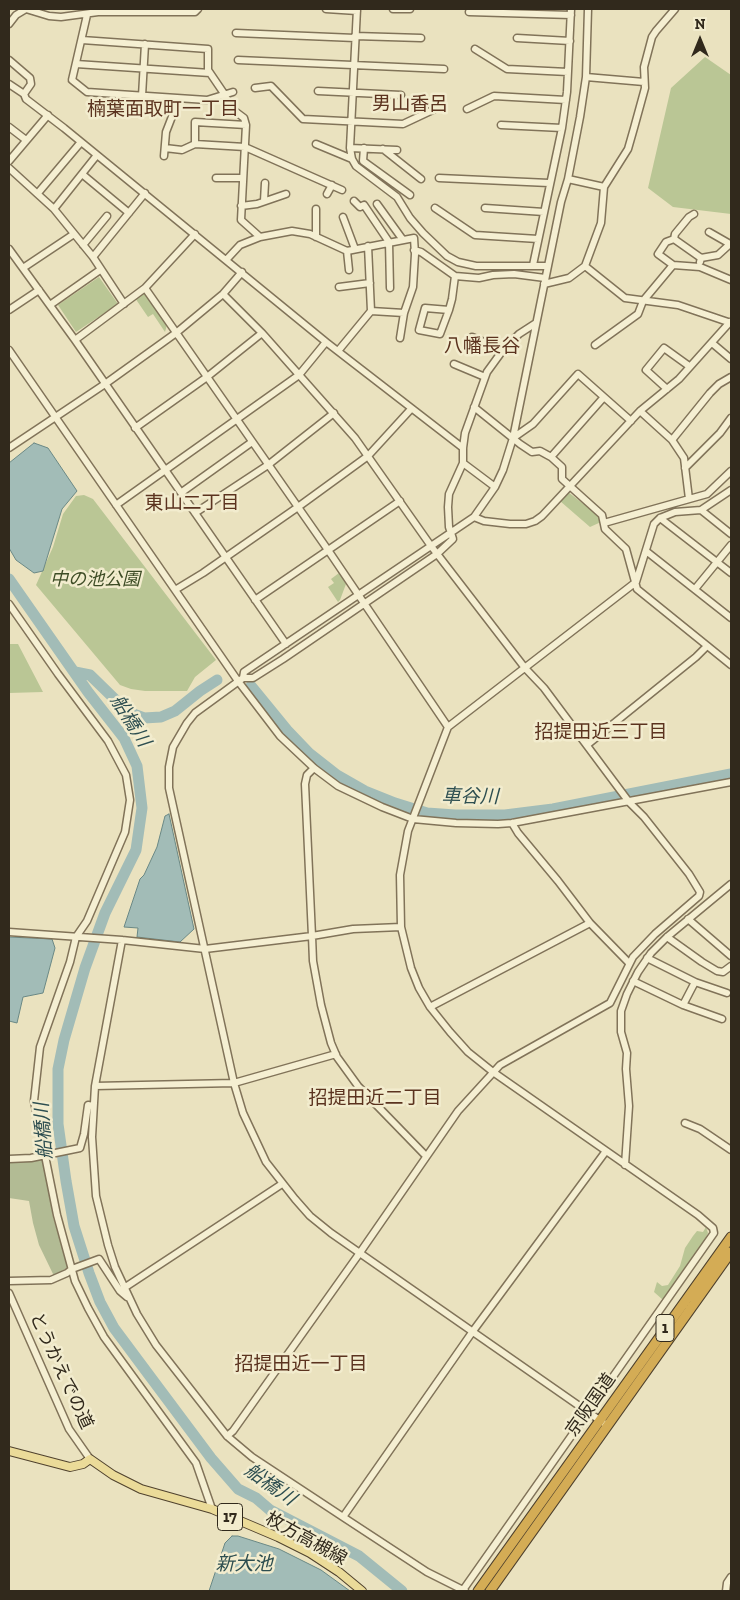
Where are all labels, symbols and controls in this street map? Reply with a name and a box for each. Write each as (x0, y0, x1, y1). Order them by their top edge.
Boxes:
north arrow (675, 15, 725, 65)
text: N (695, 16, 705, 33)
district label: 男山香呂 (372, 94, 448, 116)
district label: 楠葉面取町一丁目 (87, 99, 239, 121)
district label: 八幡長谷 (444, 336, 520, 358)
district label: 東山二丁目 (145, 493, 239, 515)
park label: 中の池公園 (50, 569, 140, 591)
water label: 船橋川 (105, 691, 155, 751)
district label: 招提田近三丁目 (535, 722, 667, 744)
water label: 車谷川 (441, 785, 499, 809)
district label: 招提田近二丁目 (309, 1088, 441, 1110)
water label: 船橋川 (31, 1102, 57, 1160)
street label: とうかえでの道 (25, 1309, 97, 1433)
road number: 1 (656, 1315, 674, 1342)
district label: 招提田近一丁目 (235, 1354, 367, 1376)
street label: 京阪国道 (562, 1369, 620, 1441)
water label: 船橋川 (240, 1459, 300, 1511)
road number: 17 (218, 1504, 242, 1530)
street label: 枚方高槻線 (261, 1508, 351, 1570)
water label: 新大池 (216, 1554, 272, 1576)

